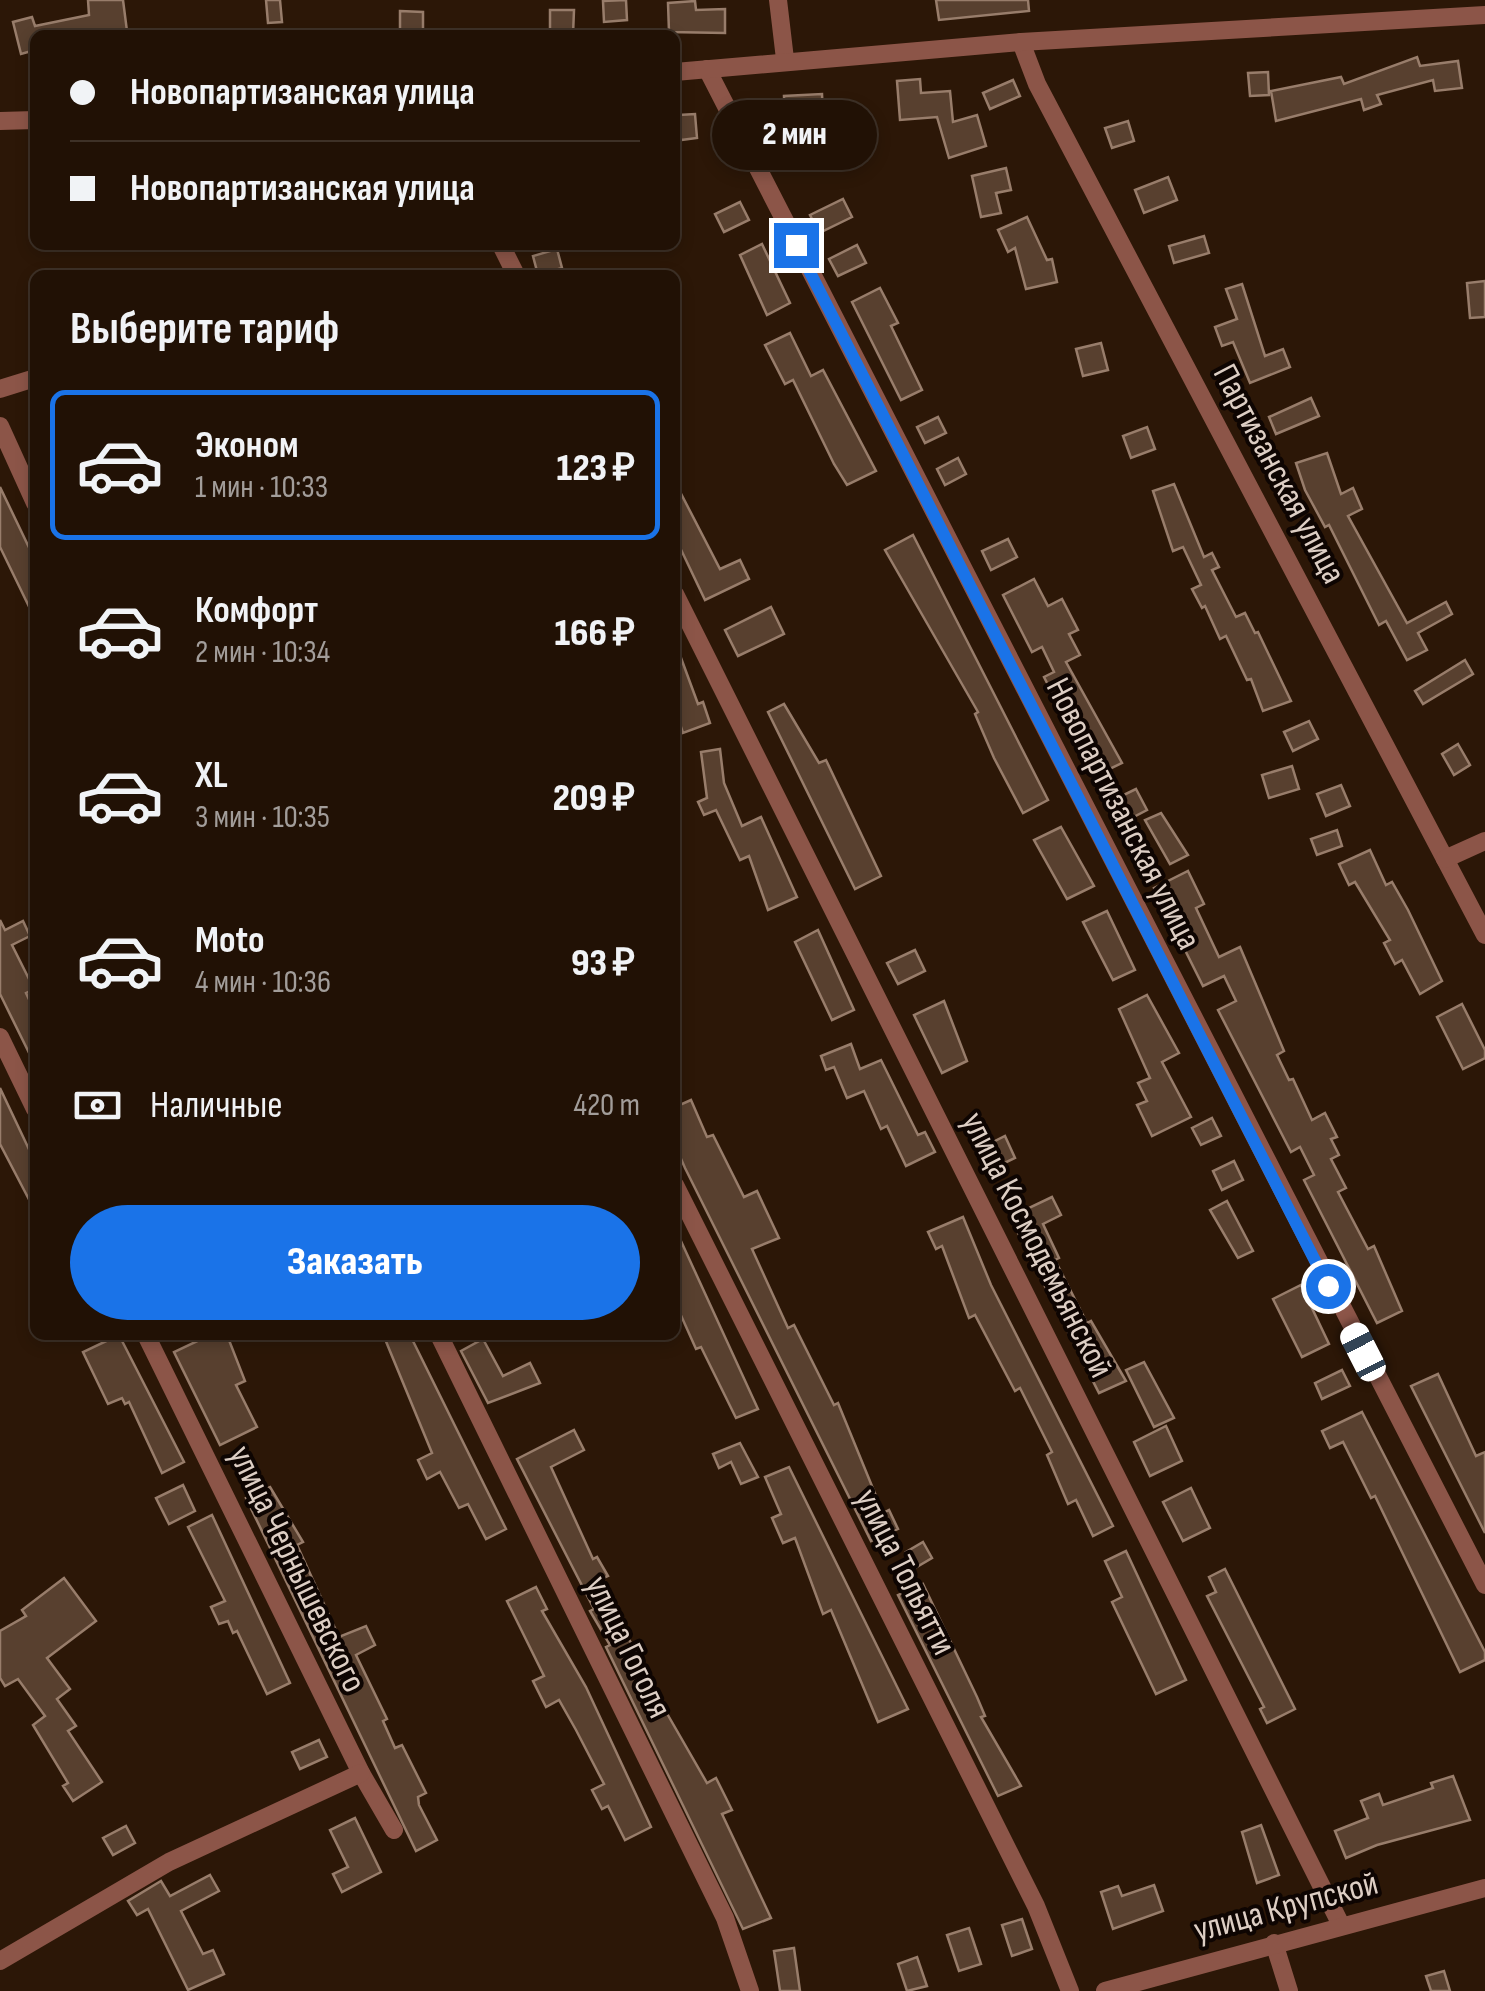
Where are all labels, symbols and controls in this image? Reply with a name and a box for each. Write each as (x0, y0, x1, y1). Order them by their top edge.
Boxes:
text: Новопартизанская улица (130, 70, 475, 115)
callout: 2 мин (714, 100, 878, 170)
text: 2 мин (762, 115, 827, 154)
text: Новопартизанская улица (130, 166, 475, 211)
route end (774, 223, 819, 268)
text: Выберите тариф (70, 302, 339, 357)
street label: Партизанская улица (1203, 357, 1355, 591)
icon: car (75, 420, 165, 510)
text: Эконом (195, 423, 299, 468)
text: 123 ₽ (556, 446, 635, 491)
text: 1 мин · 10:33 (195, 468, 328, 507)
icon: car (75, 585, 165, 675)
text: Комфорт (195, 588, 318, 633)
text: 166 ₽ (555, 611, 635, 656)
text: 2 мин · 10:34 (195, 633, 330, 672)
street label: Новопартизанская улица (1036, 671, 1210, 957)
icon: car (75, 750, 165, 840)
text: XL (195, 753, 228, 798)
text: 209 ₽ (553, 776, 635, 821)
text: 3 мин · 10:35 (195, 798, 330, 837)
icon: car (75, 915, 165, 1005)
text: Moto (195, 918, 265, 963)
text: 93 ₽ (571, 941, 635, 986)
text: 4 мин · 10:36 (195, 963, 331, 1002)
icon: cash (70, 1078, 125, 1133)
text: Наличные (150, 1083, 283, 1128)
text: 420 m (573, 1086, 640, 1125)
street label: улица Космодемьянской (951, 1105, 1123, 1385)
button: Заказать (70, 1205, 640, 1320)
route start (1306, 1264, 1351, 1309)
car (1336, 1318, 1390, 1386)
street label: улица Чернышевского (219, 1439, 375, 1699)
street label: улица Тольятти (845, 1482, 965, 1662)
street label: улица Гоголя (575, 1569, 681, 1725)
street label: улица Крупской (1189, 1862, 1383, 1952)

